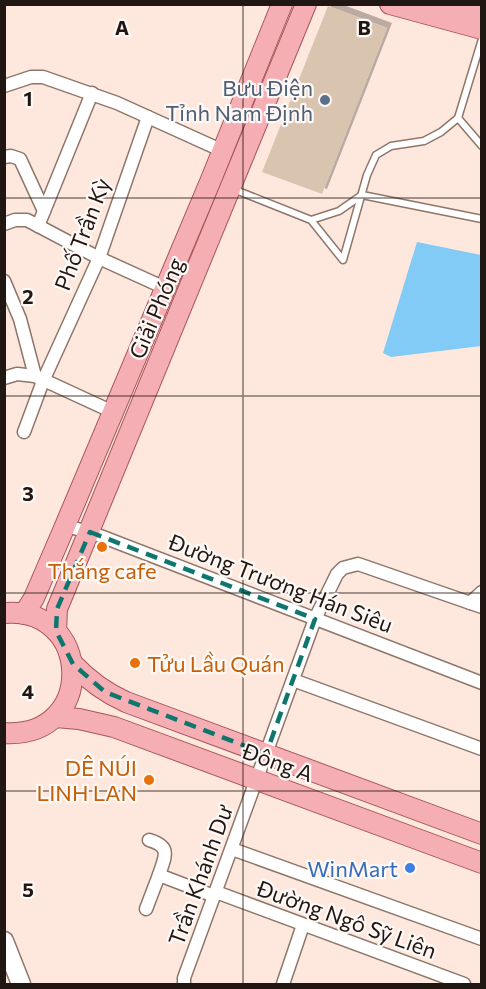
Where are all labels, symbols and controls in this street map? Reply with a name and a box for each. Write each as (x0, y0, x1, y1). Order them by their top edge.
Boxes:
text: A (115, 15, 129, 39)
text: B (357, 15, 371, 39)
place label: Bưu Điện Tỉnh Nam Định (165, 74, 313, 126)
text: 1 (23, 86, 33, 110)
marker: Bưu Điện Tỉnh Nam Định (318, 93, 332, 107)
street label: Phố Trần Kỳ (48, 174, 116, 294)
street label: Giải Phóng (123, 253, 189, 363)
text: 2 (22, 284, 34, 308)
text: 3 (22, 481, 34, 505)
street label: Đường Trương Hán Siêu (164, 527, 397, 638)
marker: Thắng cafe (95, 540, 109, 554)
place label: Thắng cafe (48, 557, 157, 584)
place label: Tửu Lầu Quán (147, 650, 285, 677)
marker: Tửu Lầu Quán (128, 656, 142, 670)
text: 4 (22, 679, 34, 703)
street label: Đông A (238, 736, 317, 787)
place label: DÊ NÚI LINH LAN (37, 754, 137, 806)
marker: DÊ NÚI LINH LAN (142, 773, 156, 787)
street label: Trần Khánh Dư (162, 800, 238, 949)
place label: WinMart (307, 855, 398, 882)
marker: WinMart (403, 861, 417, 875)
street label: Đường Ngô Sỹ Liên (253, 874, 440, 964)
text: 5 (22, 877, 34, 901)

